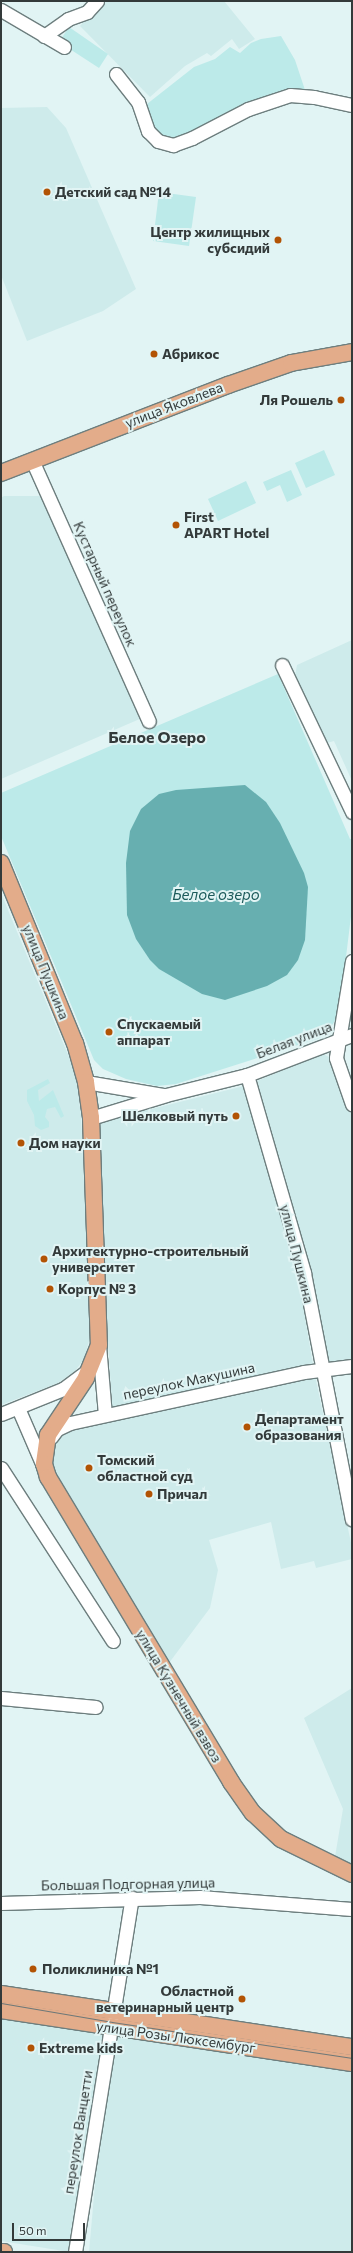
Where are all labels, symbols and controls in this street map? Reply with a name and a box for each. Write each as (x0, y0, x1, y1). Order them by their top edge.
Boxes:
place label: Детский сад №14 (55, 184, 171, 200)
marker: Детский сад №14 (42, 187, 52, 197)
place label: Центр жилищных субсидий (150, 224, 270, 256)
marker: Центр жилищных субсидий (273, 235, 283, 245)
place label: Абрикос (162, 346, 219, 362)
marker: Абрикос (149, 349, 159, 359)
street label: улица Яковлева (123, 379, 225, 431)
place label: Ля Рошель (260, 392, 333, 408)
marker: Ля Рошель (336, 395, 346, 405)
place label: First APART Hotel (184, 509, 269, 542)
street label: Кустарный переулок (70, 519, 140, 649)
marker: First APART Hotel (171, 520, 181, 530)
district label: Белое Озеро (108, 727, 206, 747)
water label: Белое озеро (172, 886, 260, 904)
street label: улица Пушкина (19, 922, 73, 1022)
place label: Спускаемый аппарат (117, 1016, 201, 1048)
street label: Белая улица (254, 1018, 334, 1062)
marker: Спускаемый аппарат (104, 1027, 114, 1037)
place label: Шелковый путь (122, 1108, 228, 1124)
marker: Шелковый путь (231, 1111, 241, 1121)
place label: Дом науки (29, 1135, 101, 1151)
marker: Дом науки (16, 1138, 26, 1148)
street label: улица Пушкина (277, 1203, 317, 1305)
place label: Архитектурно-строительный университет (52, 1243, 249, 1276)
marker: Архитектурно-строительный университет (39, 1254, 49, 1264)
place label: Корпус № 3 (58, 1281, 136, 1297)
marker: Корпус № 3 (45, 1284, 55, 1294)
street label: переулок Макушина (122, 1359, 256, 1403)
place label: Департамент образования (255, 1411, 344, 1444)
marker: Департамент образования (242, 1422, 252, 1432)
place label: Томский областной суд (97, 1452, 193, 1484)
marker: Томский областной суд (84, 1463, 94, 1473)
place label: Причал (157, 1486, 207, 1502)
marker: Причал (144, 1489, 154, 1499)
street label: улица Кузнечный взвоз (133, 1626, 225, 1766)
street label: Большая Подгорная улица (41, 1874, 215, 1894)
place label: Поликлиника №1 (42, 1961, 159, 1977)
marker: Поликлиника №1 (27, 1963, 39, 1975)
place label: Областной ветеринарный центр (96, 1983, 234, 2016)
marker: Областной ветеринарный центр (237, 1994, 247, 2004)
street label: улица Розы Люксембург (95, 2017, 257, 2057)
place label: Extreme kids (39, 2040, 123, 2056)
marker: Extreme kids (26, 2043, 36, 2053)
street label: переулок Ванцетти (60, 2069, 96, 2195)
scale bar (14, 2215, 87, 2241)
text: 50 m (19, 2223, 47, 2237)

